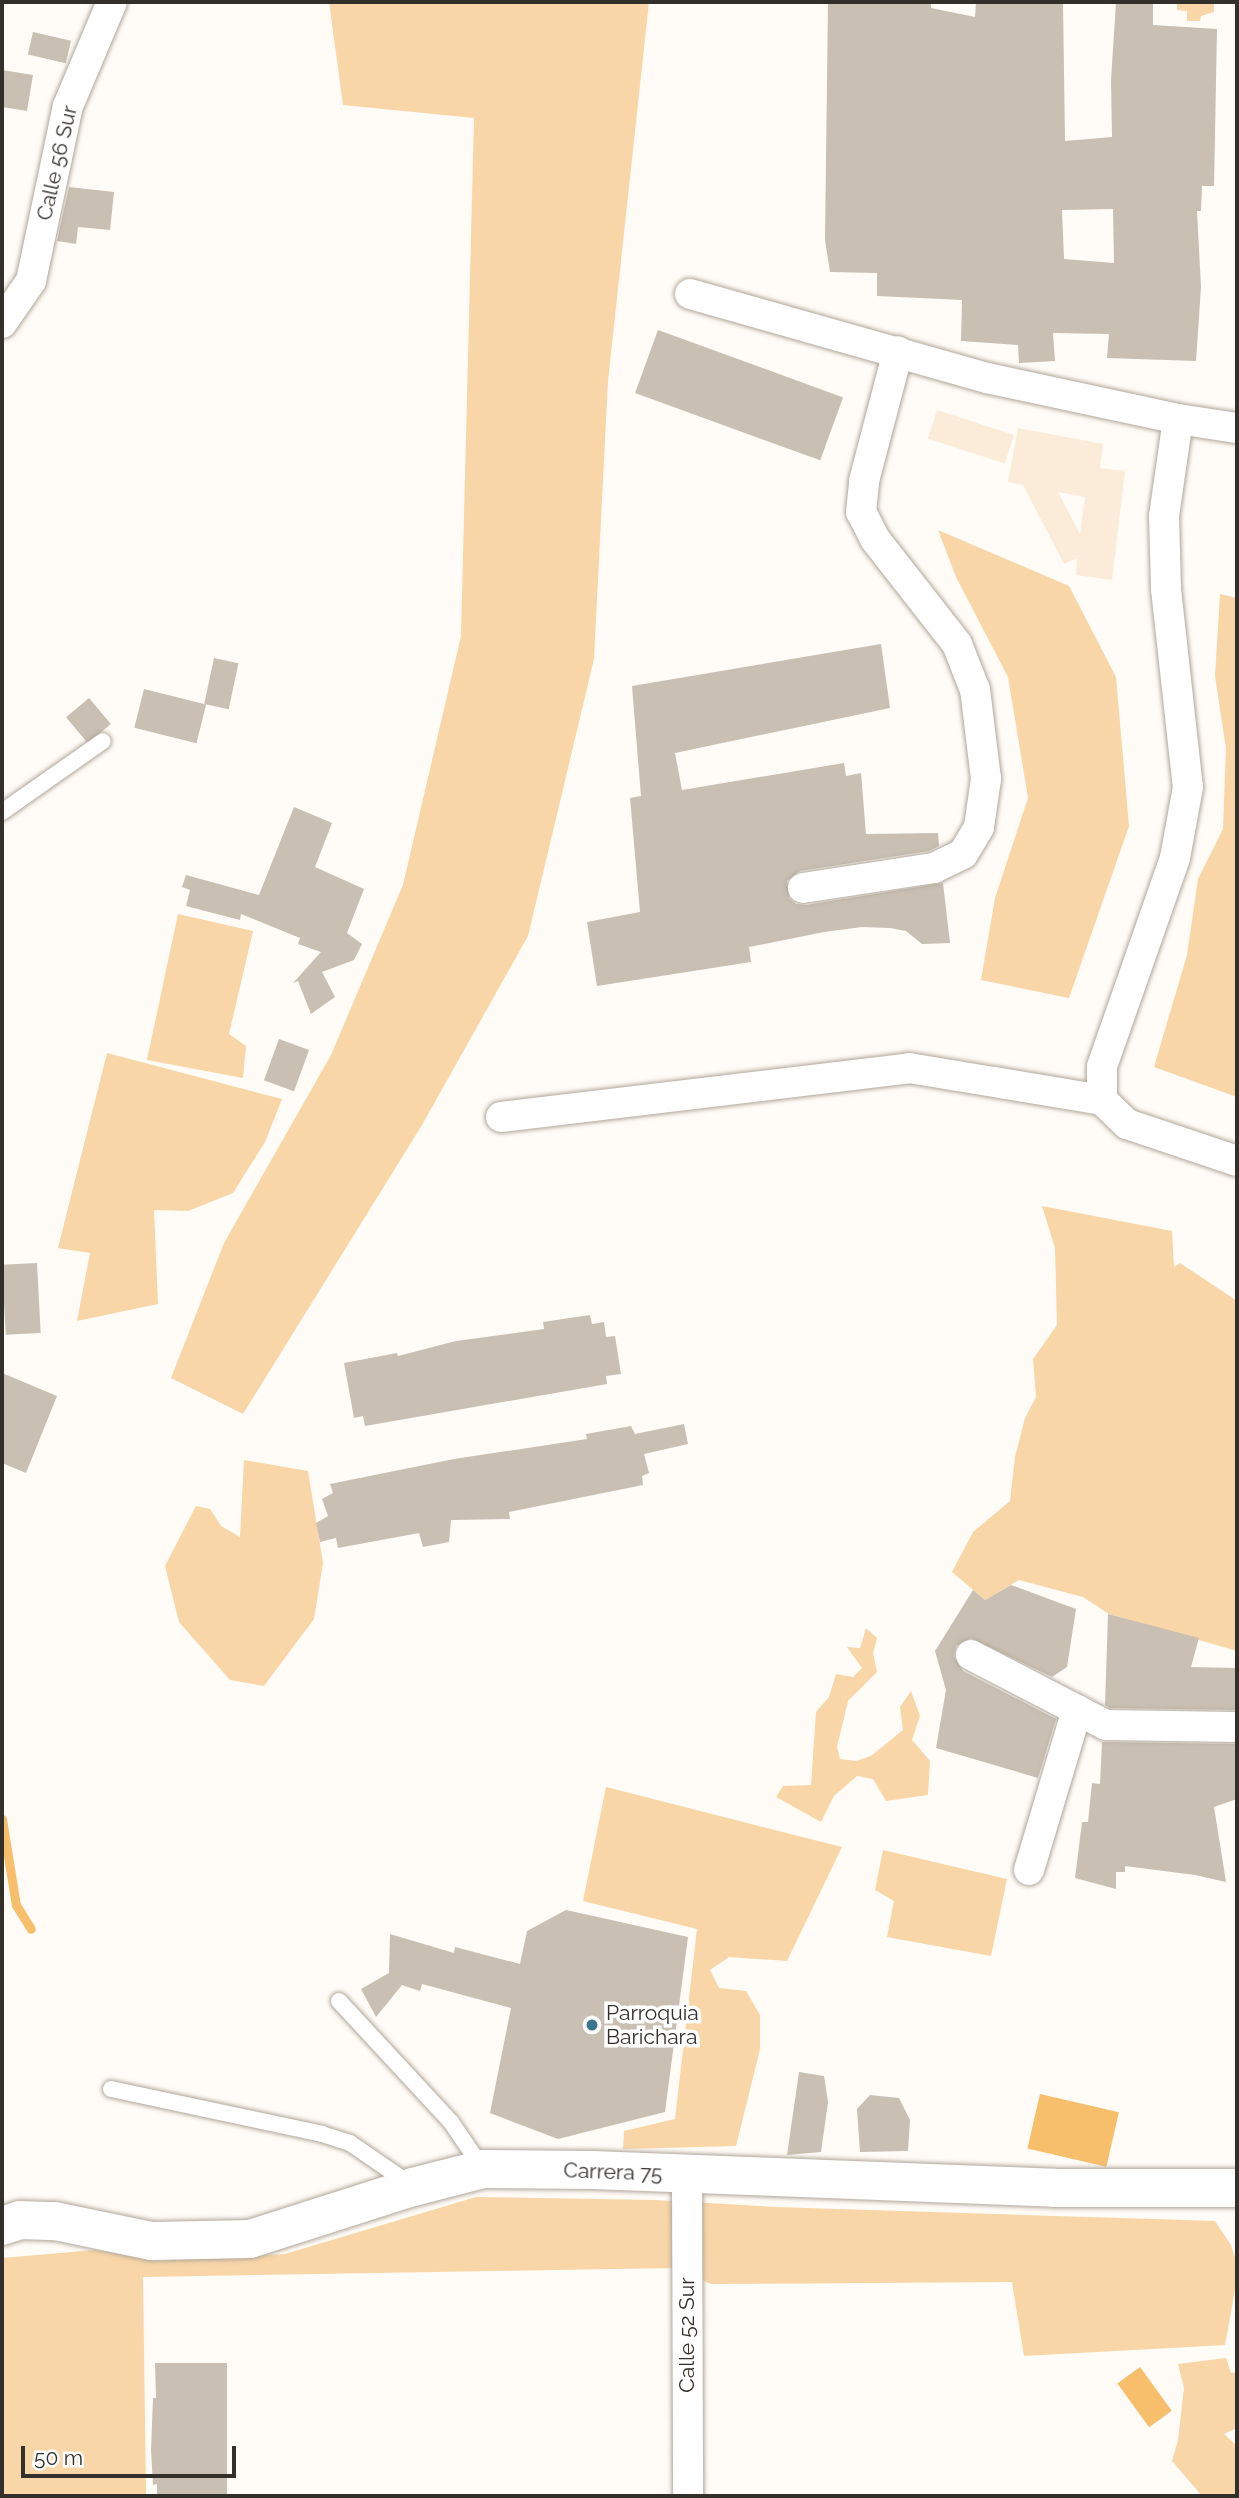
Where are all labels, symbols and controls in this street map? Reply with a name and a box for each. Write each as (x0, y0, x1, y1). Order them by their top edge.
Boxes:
street label: Calle 56 Sur (32, 103, 82, 223)
place label: Parroquia Barichara (606, 2000, 699, 2050)
marker: Parroquia Barichara (584, 2017, 600, 2033)
street label: Carrera 75 (563, 2158, 663, 2186)
street label: Calle 52 Sur (674, 2277, 700, 2393)
scale bar (24, 2432, 240, 2476)
text: 50 m (34, 2445, 83, 2470)

